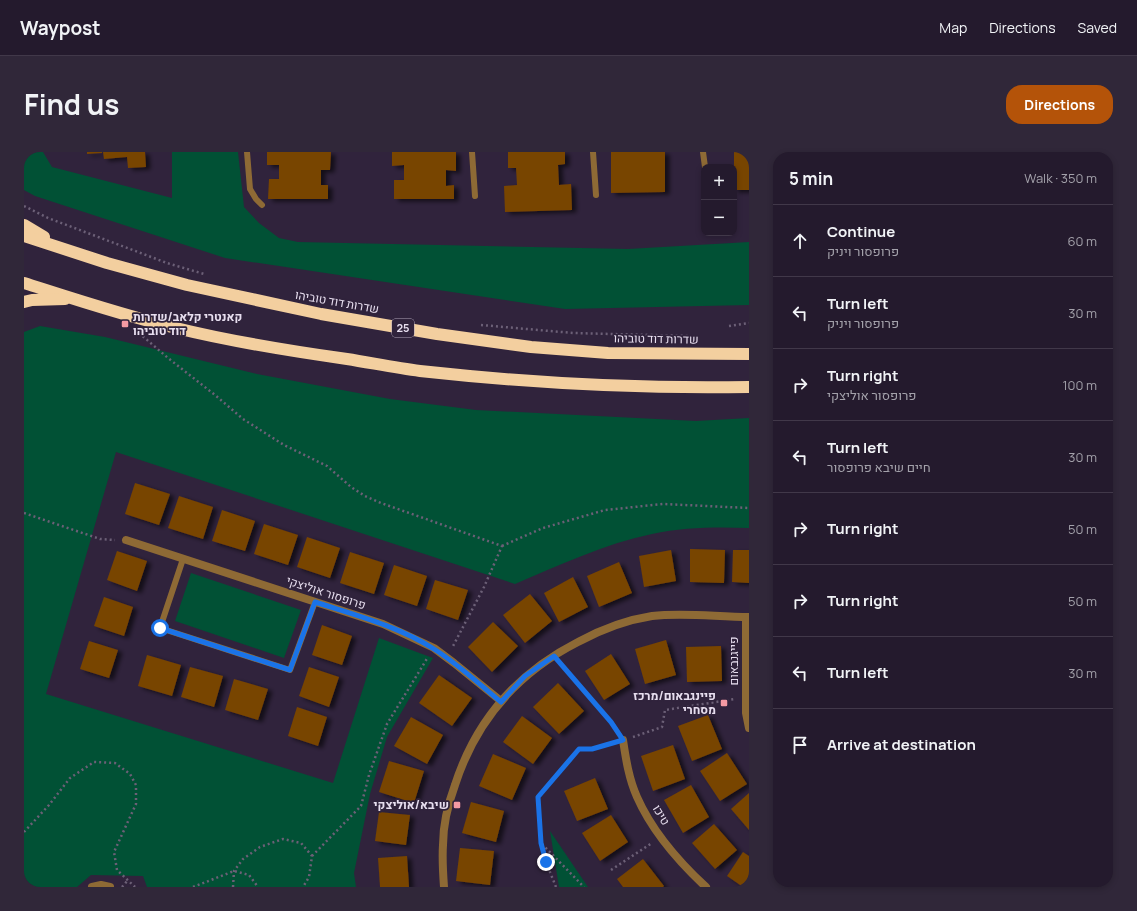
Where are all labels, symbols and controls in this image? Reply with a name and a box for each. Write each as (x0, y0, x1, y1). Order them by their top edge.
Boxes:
text: Waypost (20, 15, 100, 41)
text: Map (939, 18, 967, 37)
text: Directions (989, 18, 1056, 37)
text: Saved (1078, 18, 1117, 37)
text: Find us (24, 85, 119, 123)
button: Directions (1006, 85, 1113, 124)
map controls (701, 164, 737, 236)
button: + (701, 164, 737, 200)
text: 5 min (789, 167, 833, 190)
text: Walk · 350 m (1024, 169, 1097, 187)
button: − (701, 200, 737, 236)
text: Continue (827, 221, 895, 242)
icon: ahead (789, 230, 811, 252)
text: 60 m (1067, 232, 1097, 250)
text: פרופסור ויניק (827, 242, 899, 260)
street label: שדרות דוד טוביהו (294, 286, 380, 317)
text: Turn left (827, 293, 889, 314)
icon: left (789, 302, 811, 324)
text: 30 m (1068, 304, 1097, 322)
place label: קאנטרי קלאב/שדרות דוד טוביהו (133, 308, 242, 339)
text: פרופסור ויניק (827, 314, 899, 332)
marker: קאנטרי קלאב/שדרות דוד טוביהו (120, 319, 130, 329)
road number: 25 (392, 319, 414, 337)
street label: שדרות דוד טוביהו (613, 329, 699, 348)
text: Turn right (827, 365, 898, 386)
icon: right (789, 374, 811, 396)
text: 100 m (1062, 376, 1097, 394)
text: פרופסור אוליצקי (827, 386, 917, 404)
text: Turn left (827, 437, 889, 458)
icon: left (789, 446, 811, 468)
text: 30 m (1068, 448, 1097, 466)
text: חיים שיבא פרופסור (827, 458, 931, 476)
icon: right (789, 518, 811, 540)
text: Turn right (827, 518, 898, 539)
text: 50 m (1068, 520, 1097, 538)
street label: פרופסור אוליצקי (284, 572, 368, 613)
icon: right (789, 590, 811, 612)
text: Turn right (827, 590, 898, 611)
text: 50 m (1068, 592, 1097, 610)
route start (151, 619, 169, 637)
street label: פייגנבאום (725, 637, 742, 685)
icon: left (789, 662, 811, 684)
text: Turn left (827, 662, 889, 683)
text: 30 m (1068, 664, 1097, 682)
place label: פיינגבאום/מרכז מסחרי (633, 687, 716, 718)
marker: פיינגבאום/מרכז מסחרי (719, 698, 729, 708)
icon: arrive (789, 734, 811, 756)
text: Arrive at destination (827, 734, 976, 755)
place label: שיבא/אוליצקי (374, 796, 449, 813)
marker: שיבא/אוליצקי (452, 800, 462, 810)
street label: טיכו (649, 801, 674, 828)
route end (537, 853, 555, 871)

